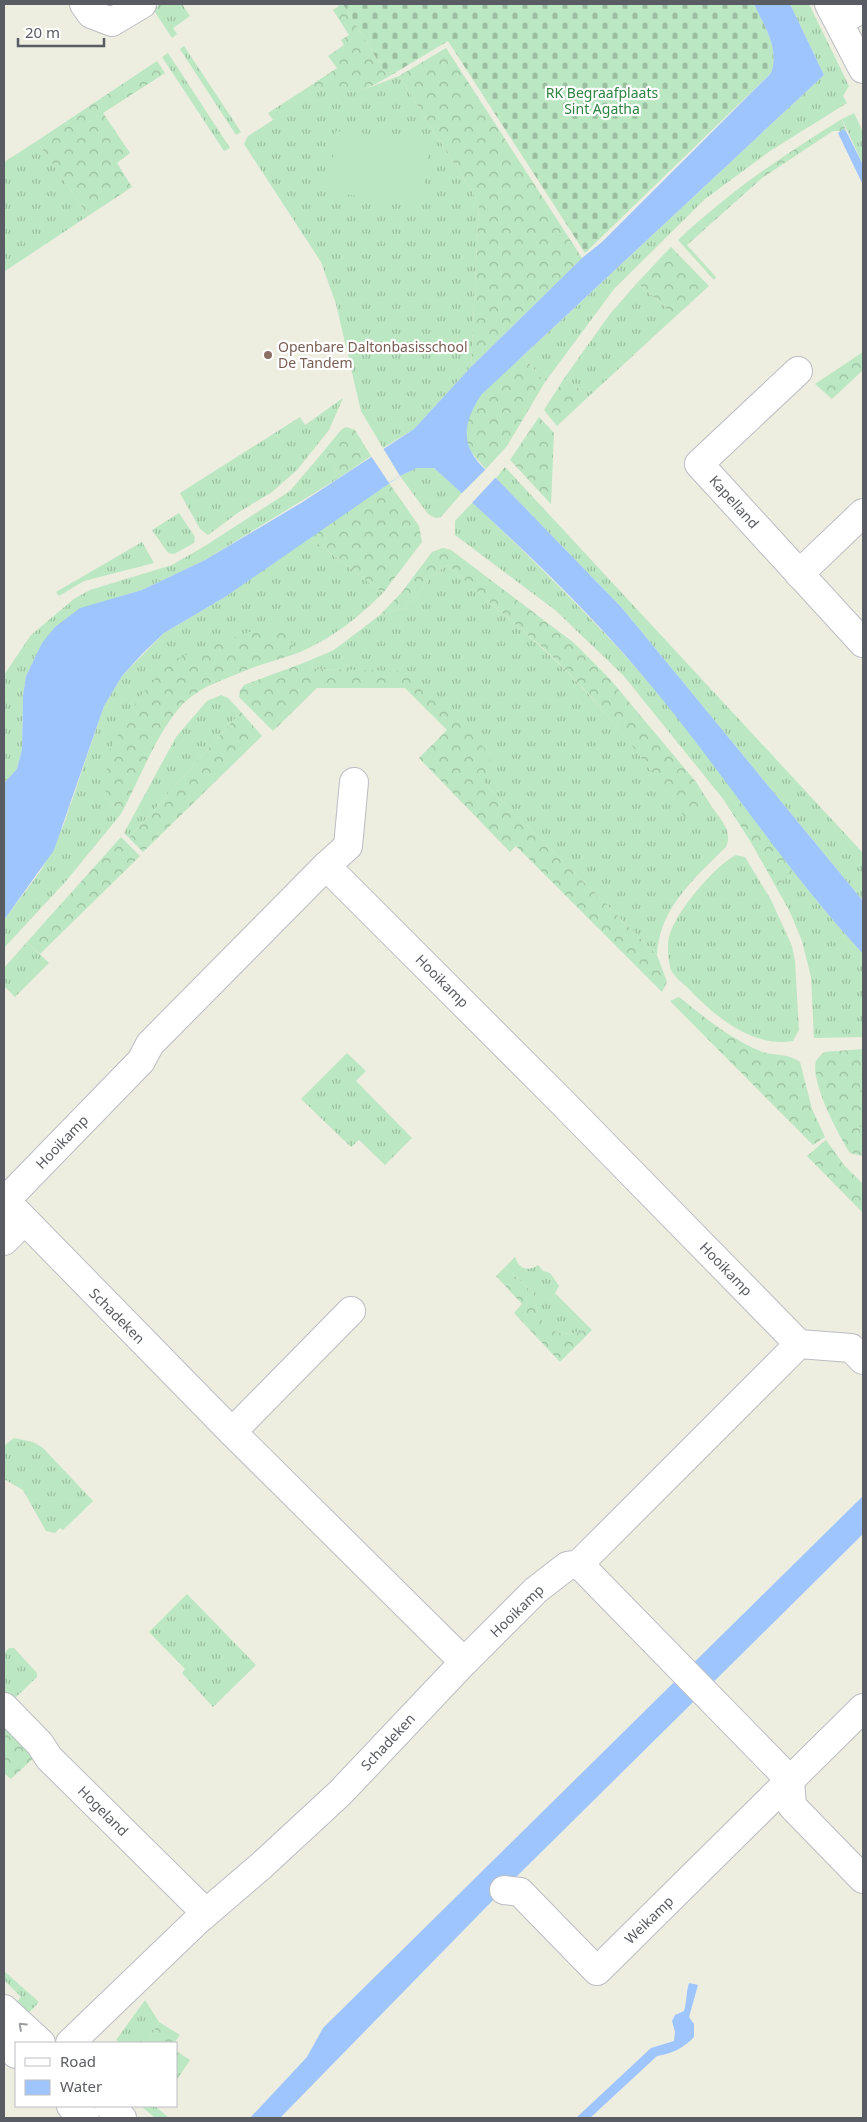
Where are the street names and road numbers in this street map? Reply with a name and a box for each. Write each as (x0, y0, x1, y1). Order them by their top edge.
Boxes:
street label: Kapelland (705, 471, 763, 532)
street label: Hooikamp (412, 950, 473, 1011)
street label: Hooikamp (31, 1111, 92, 1173)
street label: Hooikamp (696, 1238, 757, 1300)
street label: Schadeken (85, 1284, 149, 1348)
street label: Hooikamp (486, 1580, 548, 1641)
street label: Schadeken (356, 1709, 419, 1774)
street label: Hogeland (74, 1781, 133, 1840)
street label: Weikamp (620, 1892, 677, 1948)

